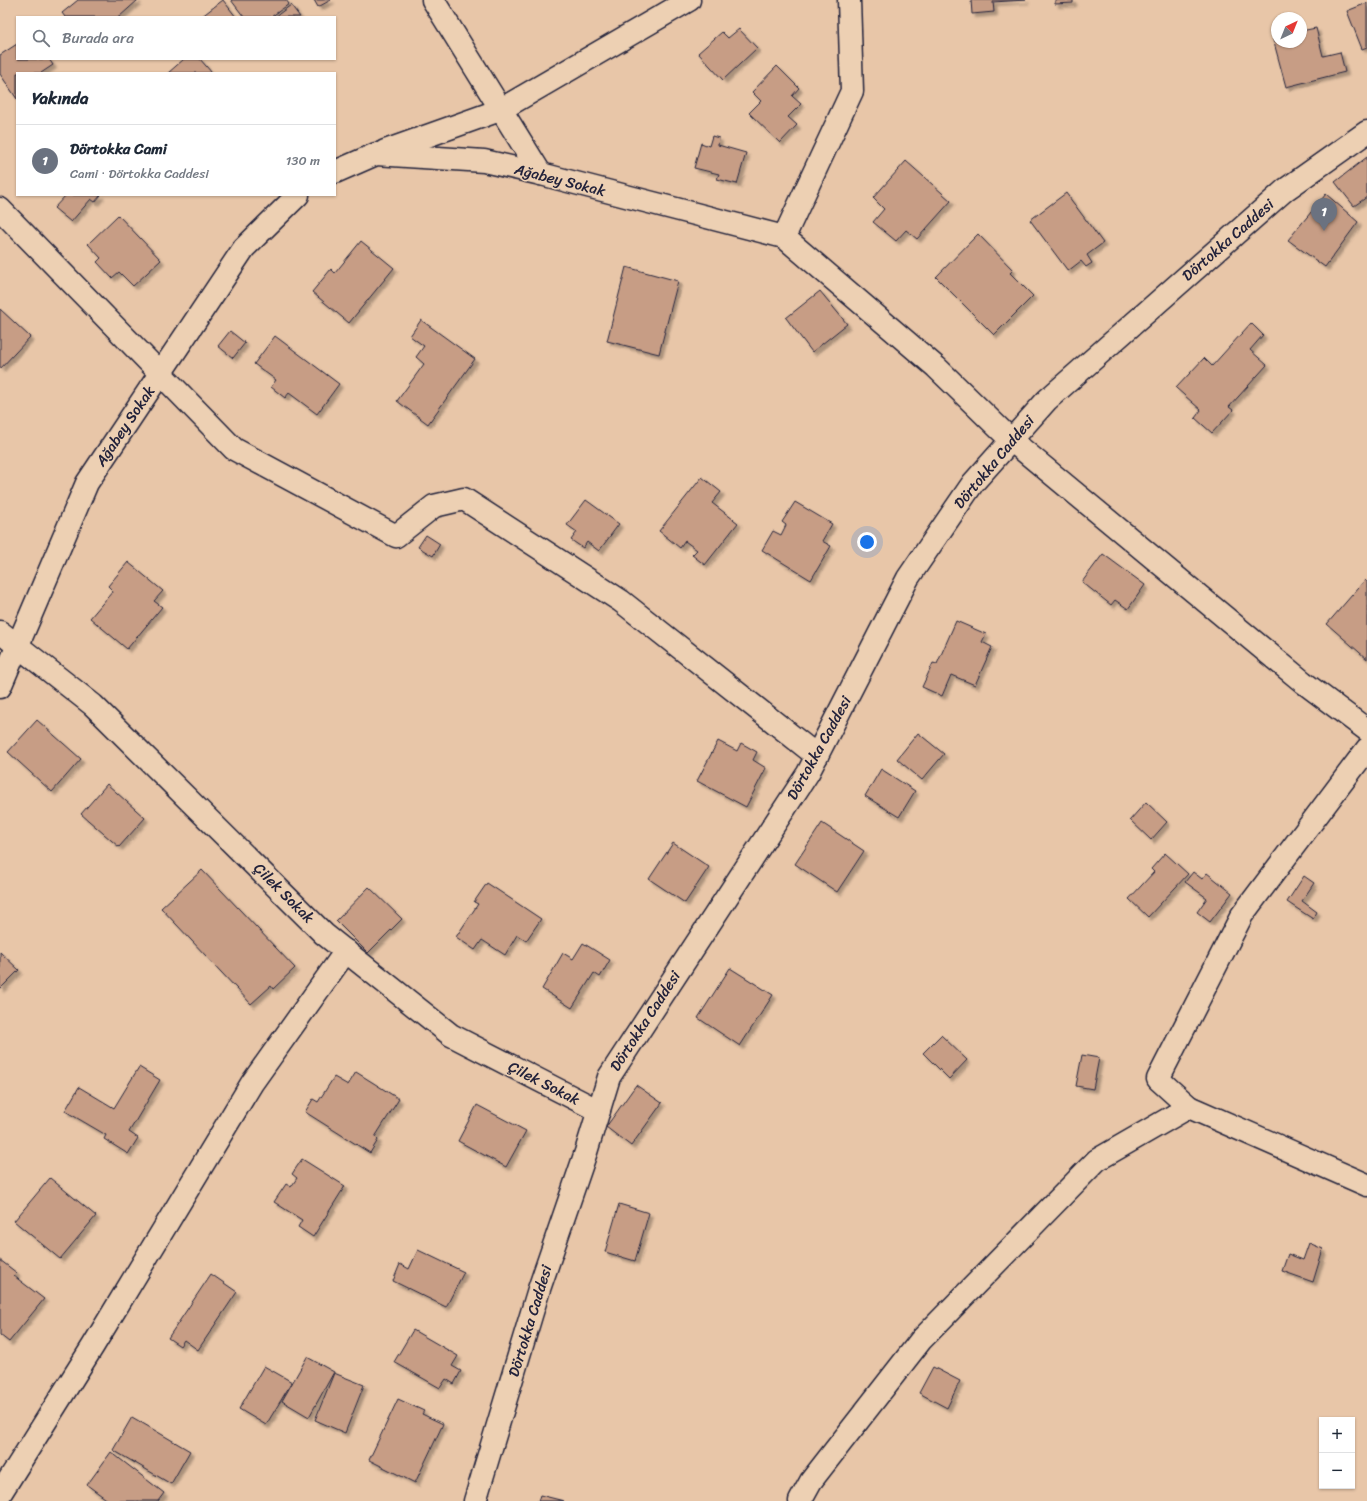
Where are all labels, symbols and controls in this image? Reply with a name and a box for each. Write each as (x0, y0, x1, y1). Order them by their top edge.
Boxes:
north arrow (1271, 12, 1307, 48)
search box (16, 16, 336, 60)
text: Burada ara (62, 25, 134, 51)
icon: search (30, 27, 52, 49)
text: Yakında (32, 83, 88, 113)
text: Dörtokka Cami (70, 136, 167, 162)
text: 1 (42, 149, 48, 172)
text: 130 m (286, 149, 320, 172)
street label: Ağabey Sokak (511, 156, 609, 204)
text: Cami · Dörtokka Caddesi (70, 162, 209, 185)
street label: Dörtokka Caddesi (1176, 192, 1281, 288)
pin: 1 (1311, 198, 1337, 231)
street label: Ağabey Sokak (88, 379, 162, 473)
street label: Dörtokka Caddesi (947, 409, 1042, 515)
your location (857, 532, 877, 552)
street label: Dörtokka Caddesi (780, 690, 859, 805)
street label: Çilek Sokak (247, 856, 321, 930)
street label: Dörtokka Caddesi (603, 965, 688, 1077)
street label: Çilek Sokak (504, 1054, 585, 1113)
street label: Dörtokka Caddesi (501, 1261, 560, 1380)
map controls (1319, 1417, 1355, 1489)
button: + (1319, 1417, 1355, 1453)
button: − (1319, 1453, 1355, 1489)

